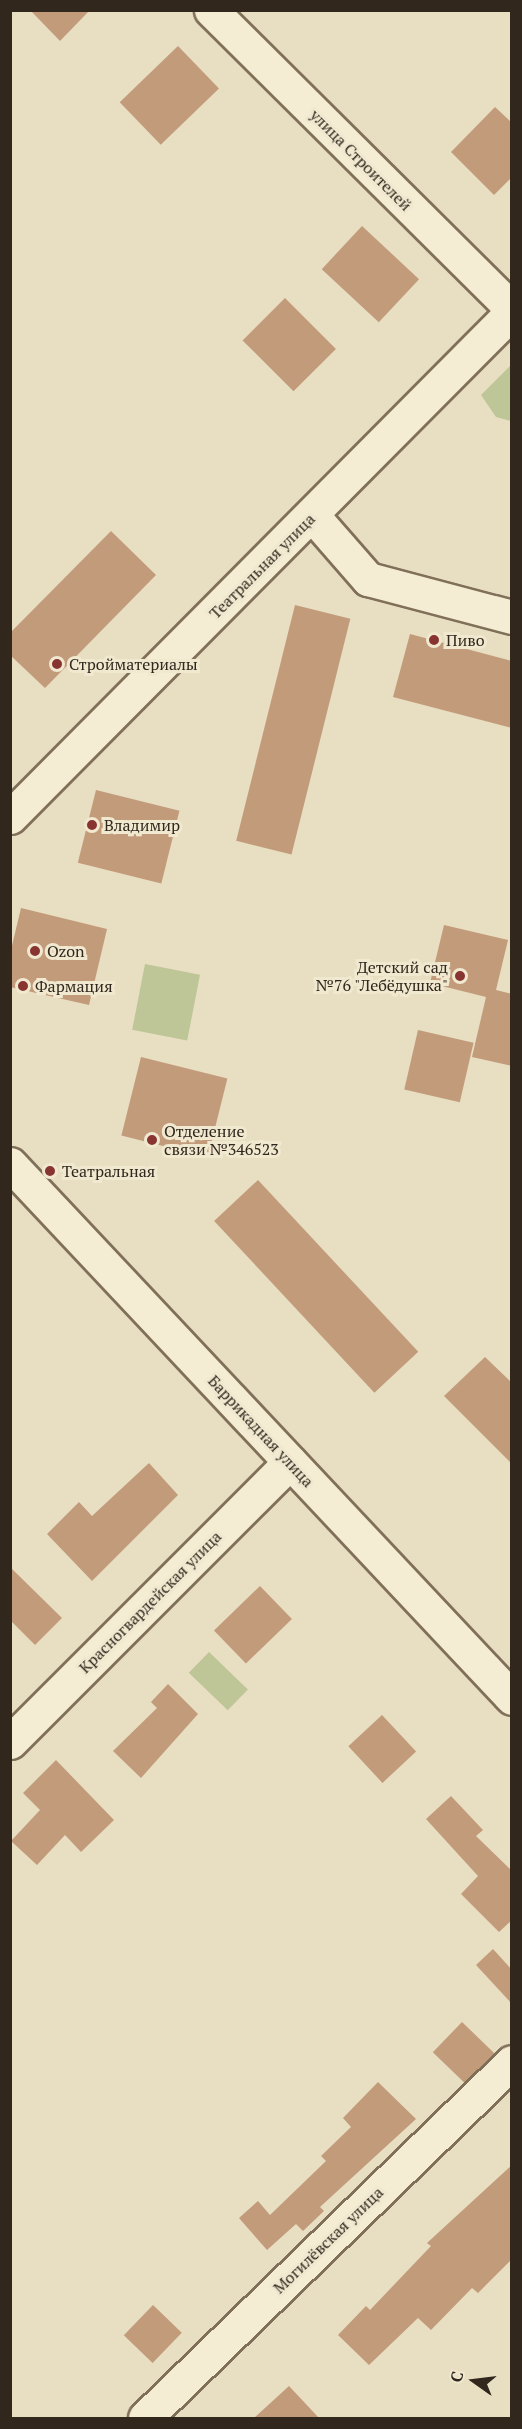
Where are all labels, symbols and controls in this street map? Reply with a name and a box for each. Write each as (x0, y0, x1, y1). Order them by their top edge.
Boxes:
street label: улица Строителей (306, 105, 416, 215)
street label: Театральная улица (205, 509, 319, 623)
place label: Пиво (446, 630, 485, 650)
marker: Пиво (427, 633, 441, 647)
place label: Стройматериалы (69, 654, 198, 674)
marker: Стройматериалы (50, 657, 64, 671)
place label: Владимир (104, 815, 180, 835)
marker: Владимир (85, 818, 99, 832)
place label: Ozon (47, 941, 85, 961)
marker: Ozon (28, 944, 42, 958)
place label: Детский сад №76 "Лебёдушка" (315, 957, 448, 995)
marker: Детский сад №76 "Лебёдушка" (453, 969, 467, 983)
place label: Фармация (35, 976, 113, 996)
marker: Фармация (16, 979, 30, 993)
place label: Отделение связи №346523 (164, 1121, 279, 1159)
marker: Отделение связи №346523 (145, 1133, 159, 1147)
place label: Театральная (62, 1161, 155, 1181)
marker: Театральная (43, 1164, 57, 1178)
street label: Баррикадная улица (204, 1371, 318, 1491)
street label: Красногвардейская улица (75, 1527, 225, 1677)
street label: Могилёвская улица (269, 2183, 387, 2297)
north arrow (444, 2351, 504, 2411)
text: С (445, 2369, 468, 2384)

